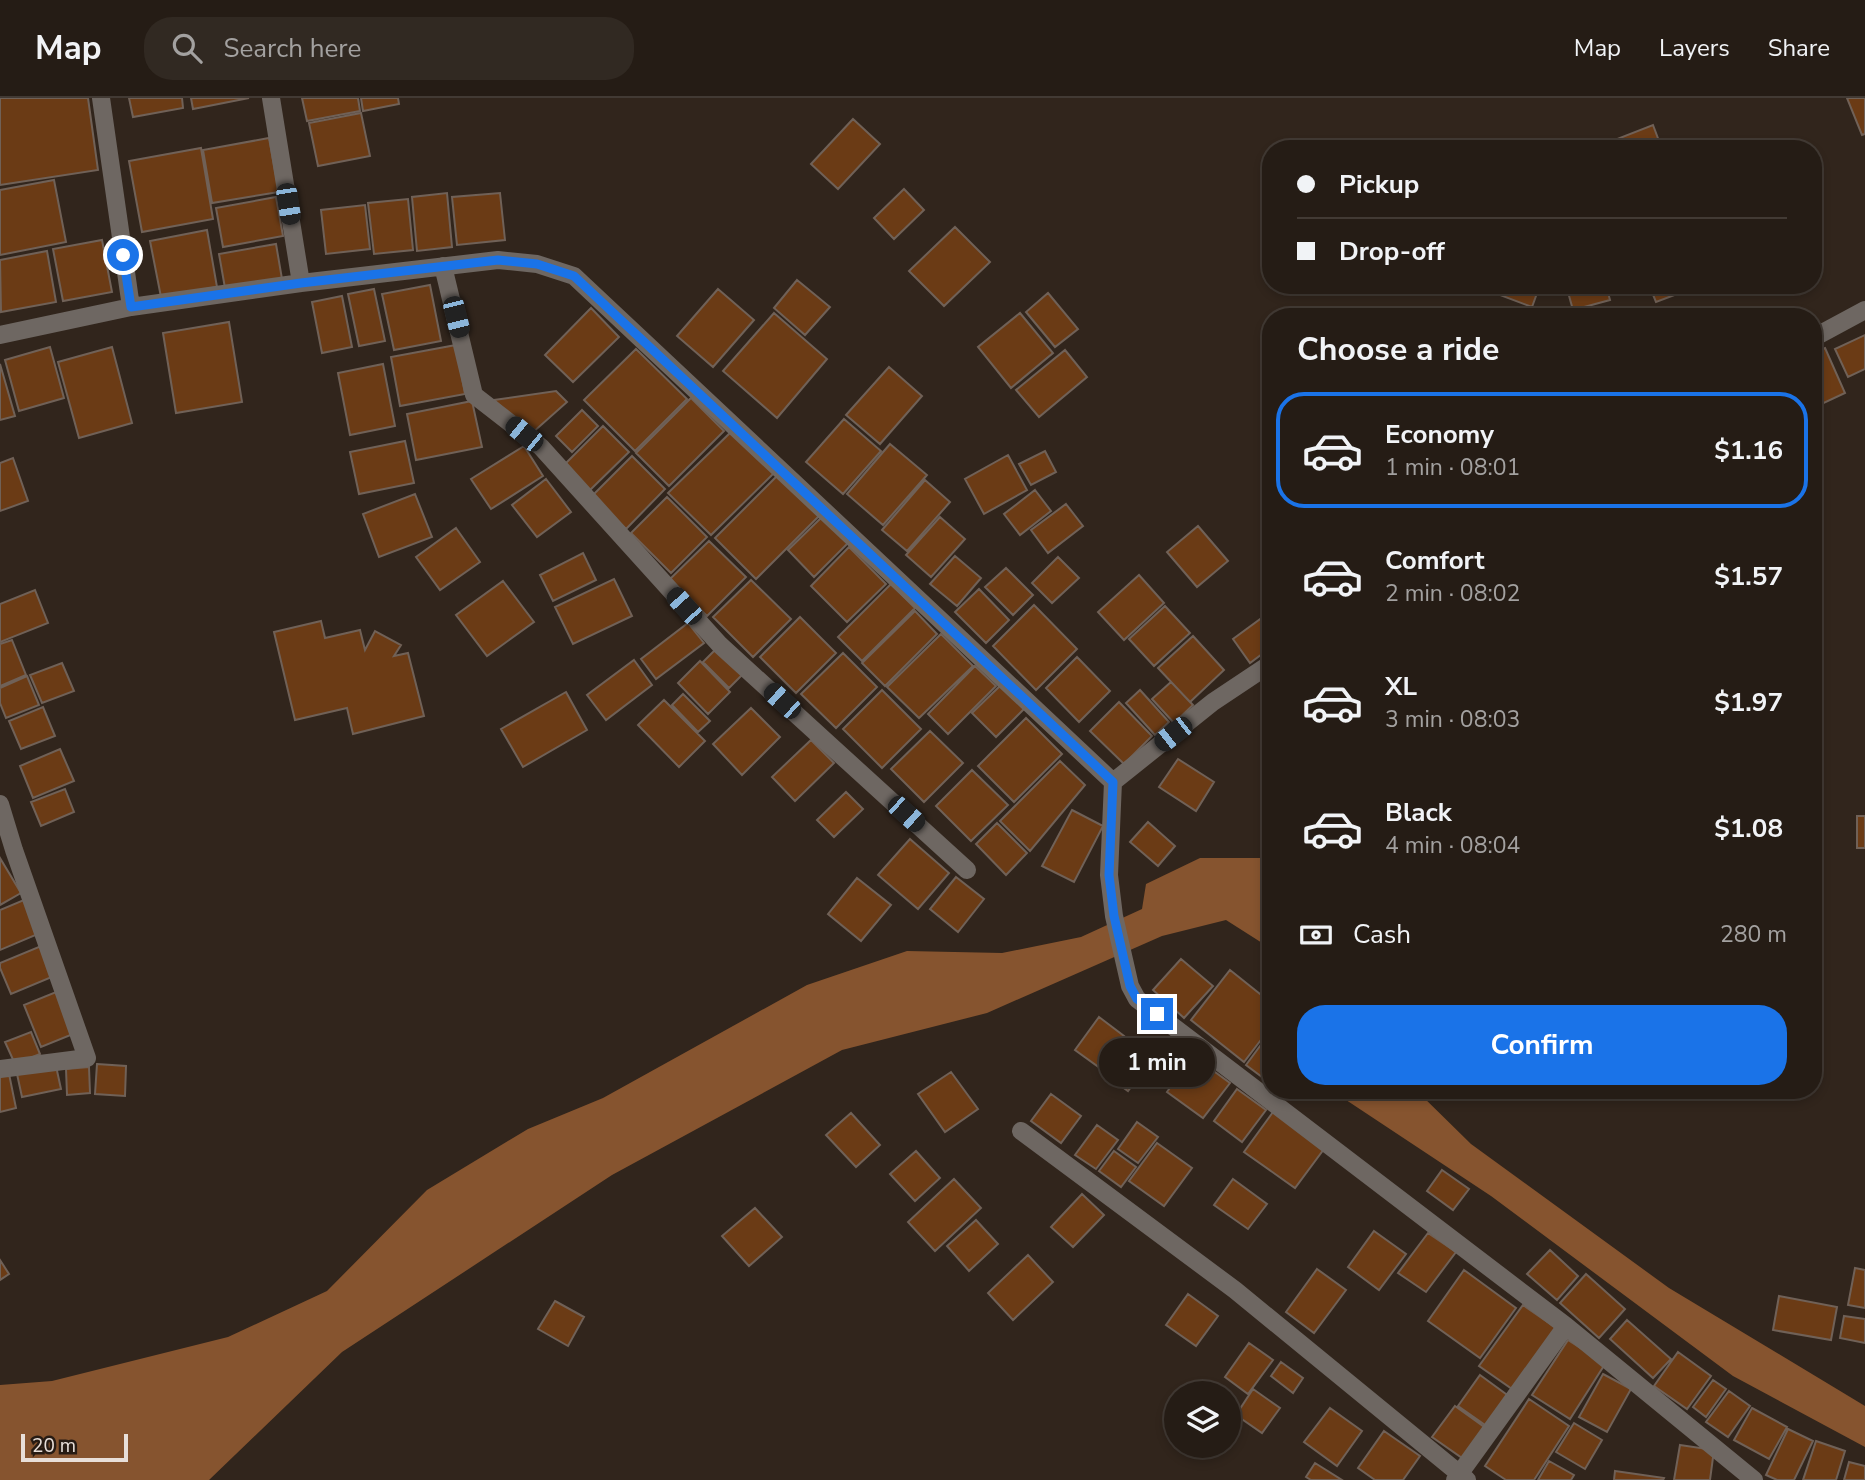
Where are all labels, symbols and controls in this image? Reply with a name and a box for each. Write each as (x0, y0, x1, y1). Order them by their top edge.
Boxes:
search box (144, 17, 634, 80)
text: Map (35, 26, 102, 71)
icon: search (168, 29, 206, 67)
text: Search here (224, 31, 361, 66)
text: Map (1574, 32, 1621, 64)
text: Layers (1659, 32, 1730, 64)
text: Share (1768, 32, 1830, 64)
text: Pickup (1339, 167, 1419, 202)
car (275, 182, 302, 226)
text: Drop-off (1339, 234, 1445, 269)
route start (107, 239, 139, 271)
car (441, 294, 472, 340)
text: Choose a ride (1297, 328, 1499, 371)
car (502, 413, 547, 455)
text: Economy (1385, 417, 1494, 452)
icon: car (1301, 419, 1364, 482)
text: $1.16 (1714, 433, 1783, 468)
text: 1 min · 08:01 (1385, 452, 1520, 483)
text: Comfort (1385, 543, 1485, 578)
icon: car (1301, 545, 1364, 608)
text: $1.57 (1714, 559, 1783, 594)
text: 2 min · 08:02 (1385, 578, 1520, 609)
car (663, 583, 706, 629)
text: XL (1385, 669, 1417, 704)
icon: car (1301, 671, 1364, 734)
car (760, 679, 805, 723)
text: $1.97 (1714, 685, 1783, 720)
text: 3 min · 08:03 (1385, 704, 1520, 735)
car (1150, 713, 1197, 755)
car (884, 792, 929, 836)
text: Black (1385, 795, 1452, 830)
icon: car (1301, 797, 1364, 860)
text: $1.08 (1714, 811, 1783, 846)
text: 4 min · 08:04 (1385, 830, 1520, 861)
icon: cash (1297, 916, 1335, 954)
text: Cash (1353, 917, 1411, 952)
text: 280 m (1720, 919, 1787, 950)
route end (1141, 998, 1173, 1030)
button: Confirm (1297, 1005, 1787, 1085)
callout: 1 min (1099, 1038, 1215, 1088)
text: 1 min (1127, 1047, 1187, 1078)
map controls (1164, 1381, 1241, 1458)
button: layers (1164, 1381, 1241, 1458)
scale bar (21, 1431, 128, 1463)
text: 20 m (32, 1433, 76, 1459)

